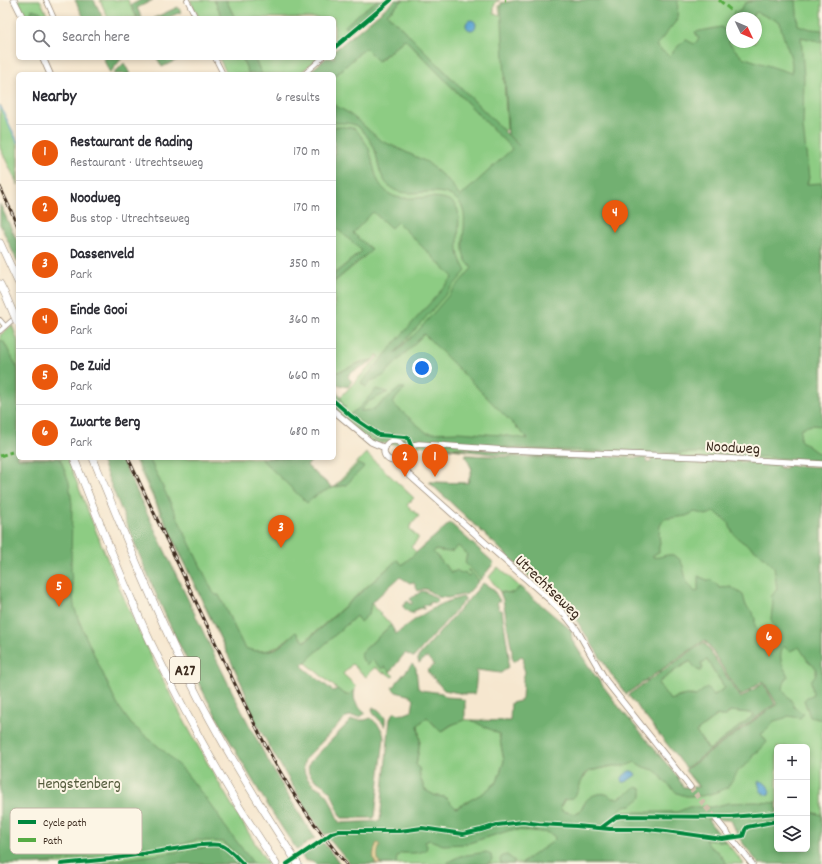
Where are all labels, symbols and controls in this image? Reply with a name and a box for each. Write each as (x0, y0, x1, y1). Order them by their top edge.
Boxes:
north arrow (726, 12, 762, 48)
search box (16, 16, 336, 60)
icon: search (30, 27, 52, 49)
text: Search here (62, 27, 130, 49)
text: Nearby (32, 86, 76, 110)
text: 6 results (276, 89, 320, 108)
text: Restaurant de Rading (70, 132, 192, 154)
text: 1 (44, 143, 46, 162)
text: 170 m (293, 143, 320, 162)
text: Restaurant · Utrechtseweg (70, 154, 203, 173)
text: Noodweg (70, 188, 121, 210)
text: 2 (42, 199, 48, 218)
text: 170 m (293, 199, 320, 218)
pin: 4 (602, 200, 628, 233)
text: Bus stop · Utrechtseweg (70, 210, 190, 229)
text: Dassenveld (70, 244, 134, 266)
text: 3 (42, 255, 48, 274)
text: 350 m (289, 255, 320, 274)
text: Park (70, 266, 92, 285)
text: Einde Gooi (70, 300, 127, 322)
text: 4 (42, 311, 48, 330)
text: 360 m (289, 311, 320, 330)
text: Park (70, 322, 92, 341)
text: De Zuid (70, 356, 111, 378)
your location (412, 358, 432, 378)
text: 5 (42, 367, 48, 386)
text: 660 m (288, 367, 320, 386)
text: Park (70, 378, 92, 397)
text: Zwarte Berg (70, 412, 140, 434)
text: 6 (42, 423, 48, 442)
text: 680 m (289, 423, 320, 442)
text: Park (70, 434, 92, 453)
street label: Noodweg (705, 436, 760, 461)
pin: 2 (392, 444, 418, 477)
pin: 1 (422, 444, 448, 477)
pin: 3 (268, 515, 294, 548)
street label: Utrechtseweg (509, 550, 586, 625)
pin: 5 (46, 574, 72, 607)
pin: 6 (756, 624, 782, 657)
road number: A27 (170, 657, 200, 683)
map controls (774, 744, 810, 852)
button: + (774, 744, 810, 780)
park label: Hengstenberg (37, 773, 121, 796)
button: − (774, 780, 810, 816)
legend (10, 808, 142, 854)
text: Cycle path (43, 816, 87, 832)
button: layers (774, 816, 810, 852)
text: Path (43, 834, 62, 850)

